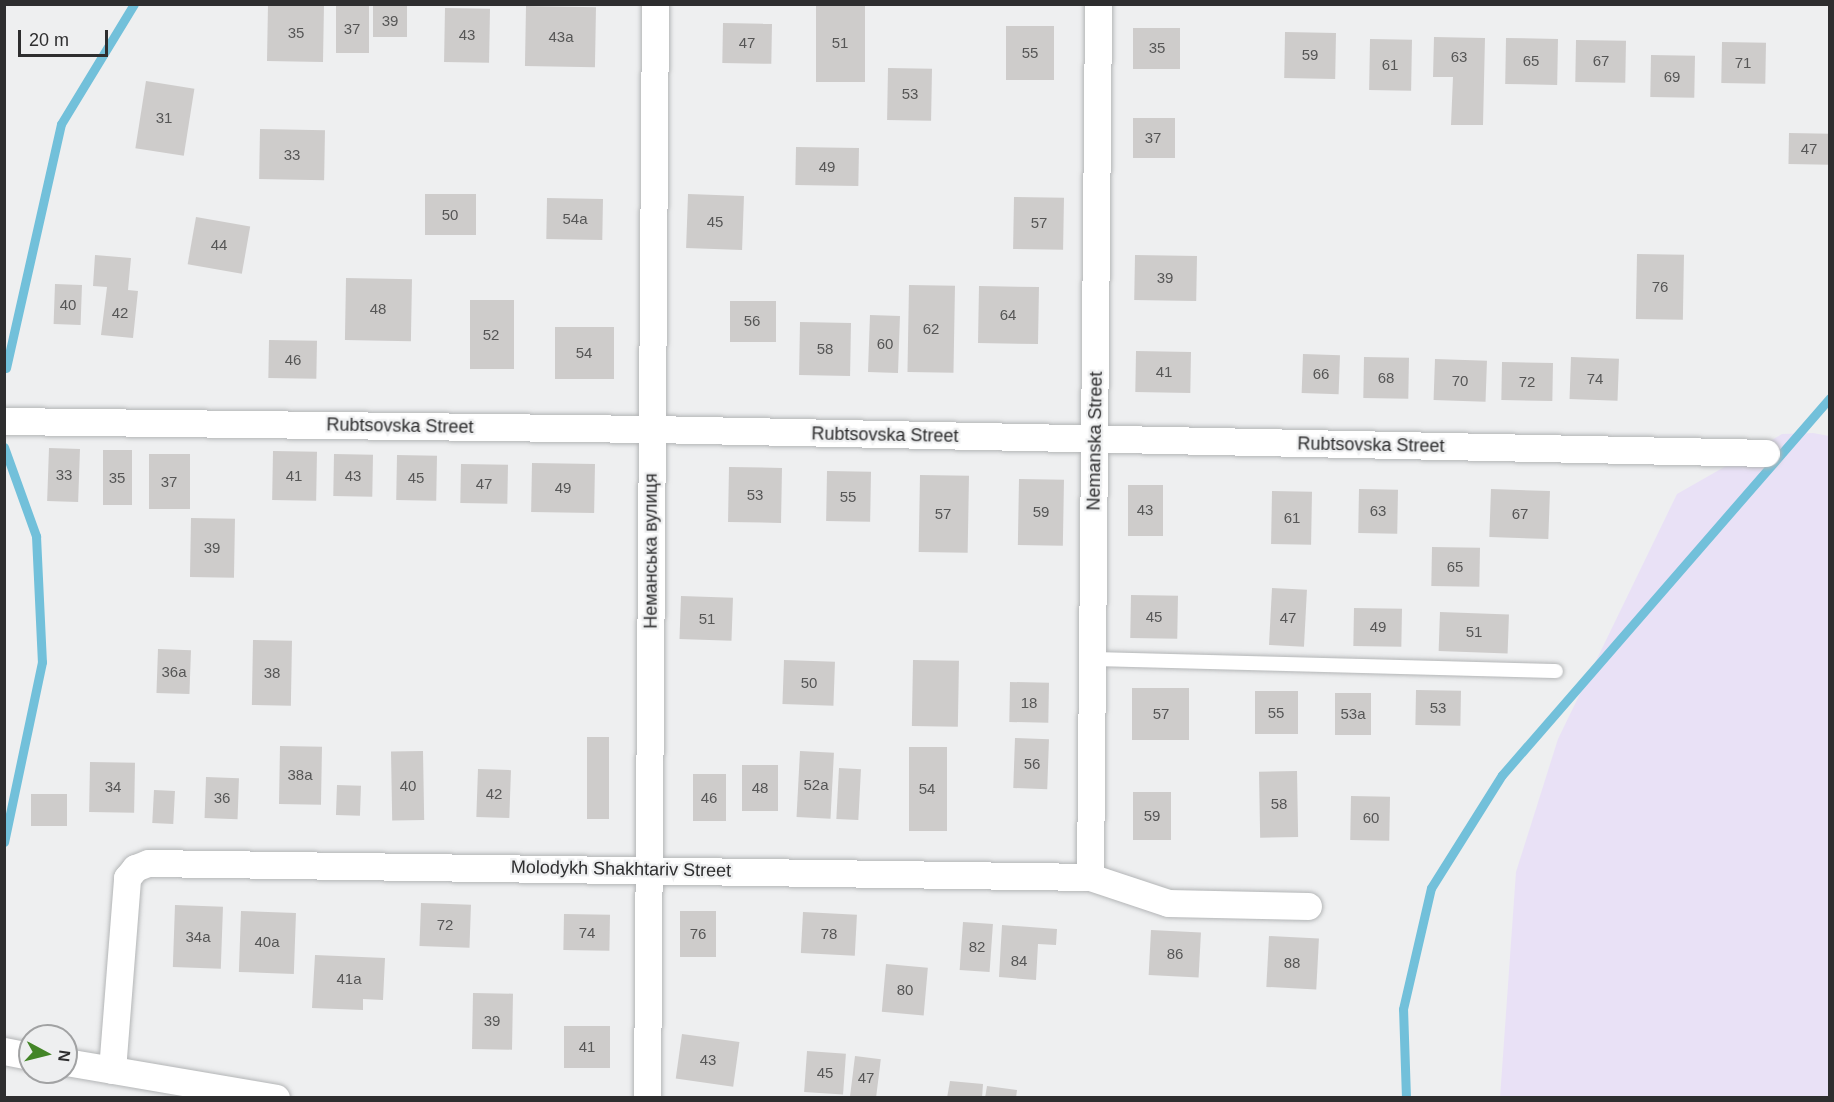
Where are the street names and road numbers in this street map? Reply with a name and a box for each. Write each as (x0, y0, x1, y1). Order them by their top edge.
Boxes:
street label: Nemanska Street (1083, 371, 1107, 511)
street label: Rubtsovska Street (326, 414, 474, 438)
street label: Rubtsovska Street (811, 423, 959, 447)
street label: Rubtsovska Street (1297, 433, 1445, 457)
street label: Неманська вулиця (640, 473, 662, 629)
street label: Molodykh Shakhtariv Street (511, 856, 731, 882)

